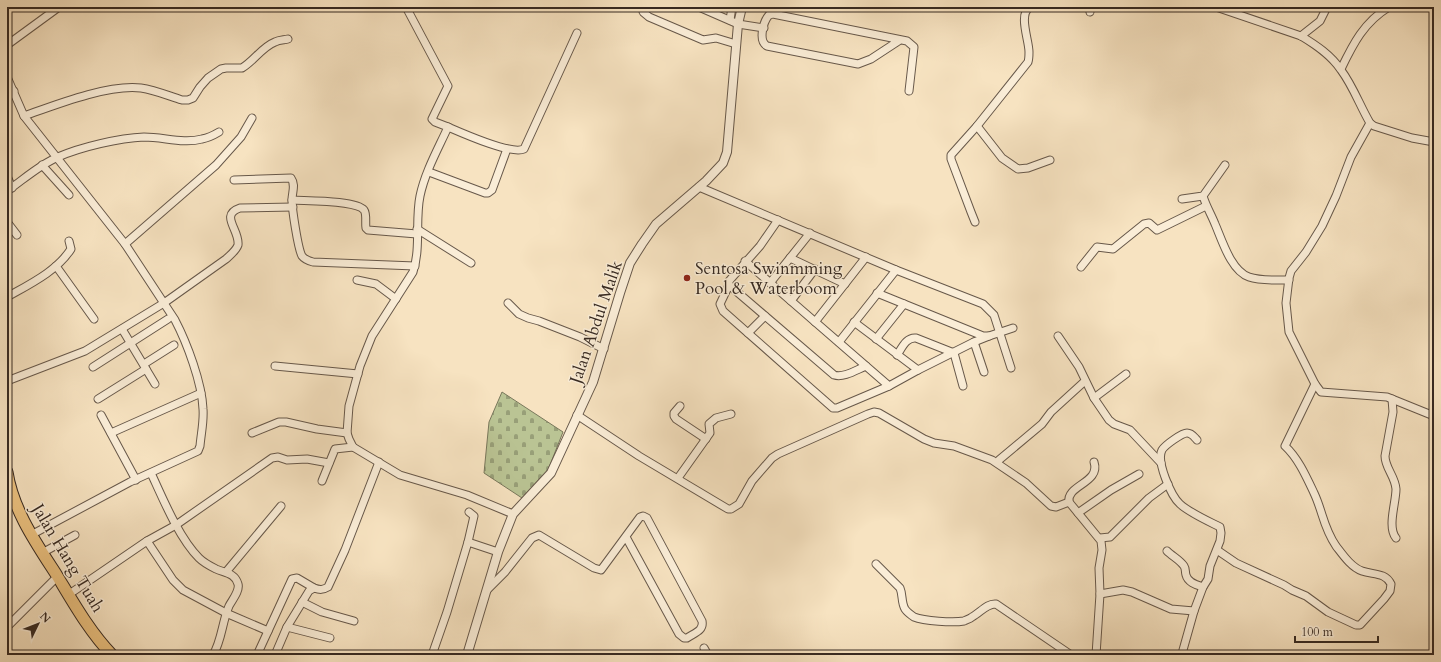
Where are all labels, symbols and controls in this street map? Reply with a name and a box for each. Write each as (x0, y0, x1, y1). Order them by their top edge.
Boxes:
street label: Jalan Abdul Malik (563, 256, 628, 390)
place label: Sentosa Swinmming Pool & Waterboom (695, 257, 843, 300)
marker: Sentosa Swinmming Pool & Waterboom (682, 273, 692, 283)
street label: Jalan Hang Tuah (25, 497, 110, 617)
north arrow (18, 604, 58, 644)
text: N (36, 609, 54, 626)
scale bar (1295, 618, 1378, 644)
text: 100 m (1301, 624, 1334, 640)

